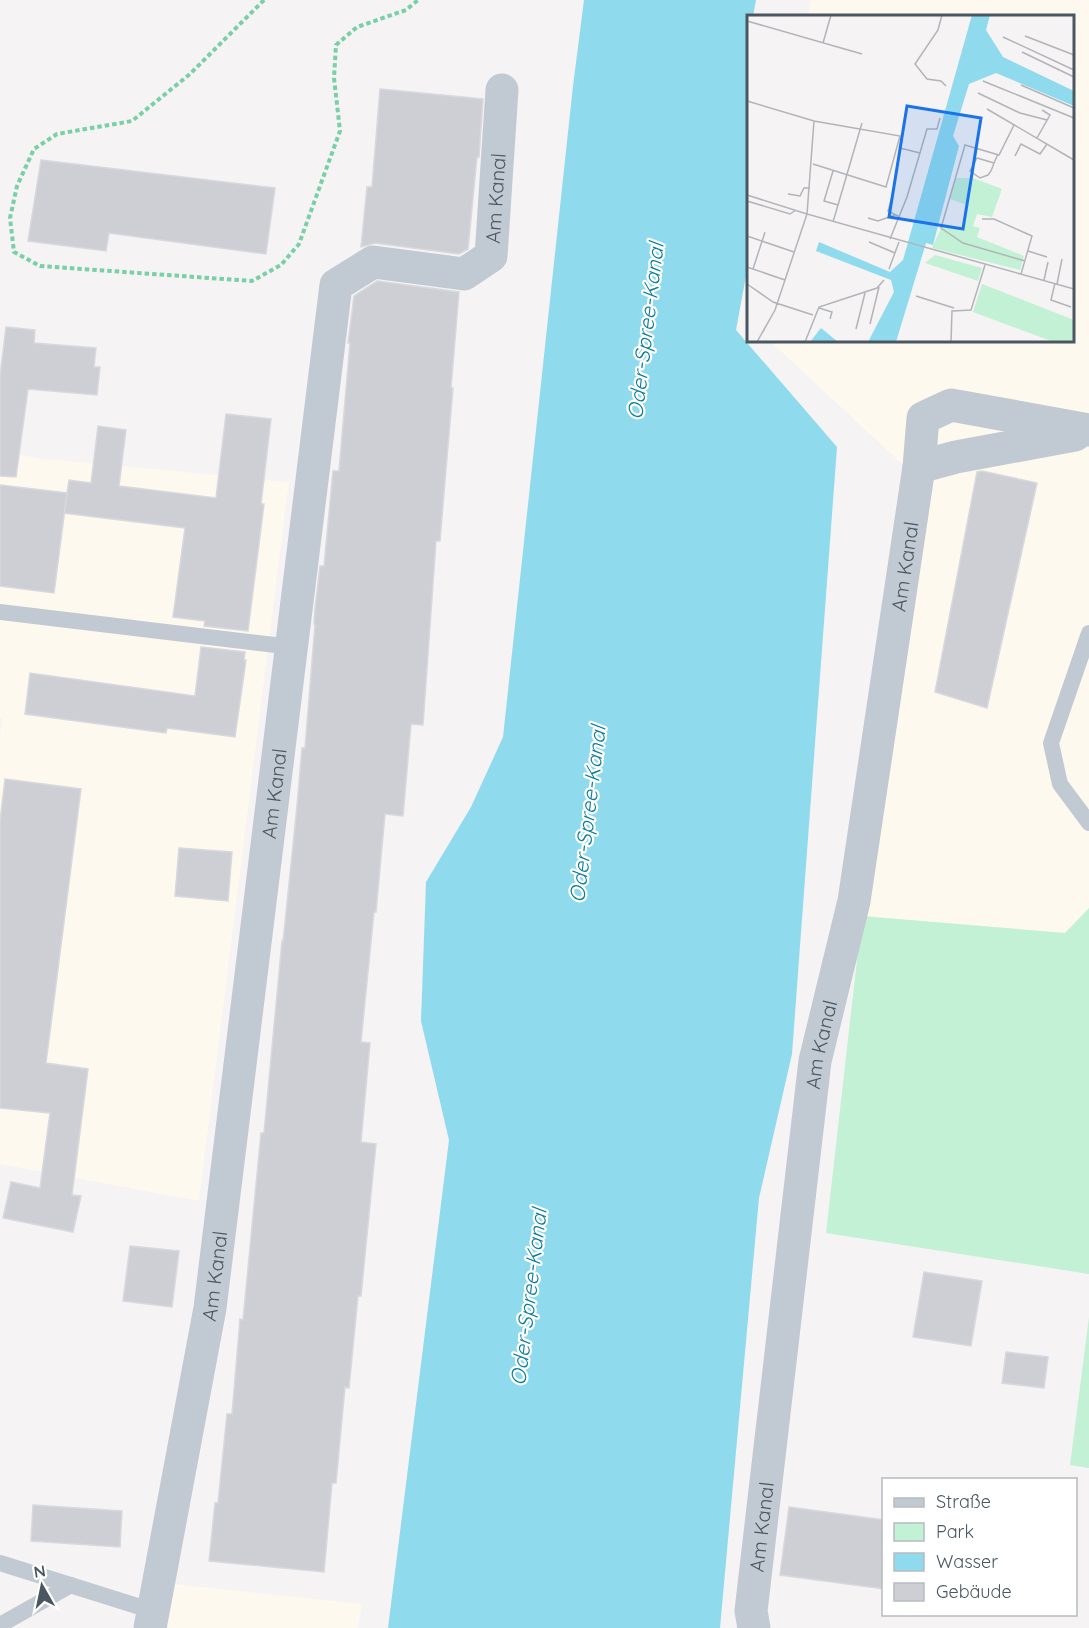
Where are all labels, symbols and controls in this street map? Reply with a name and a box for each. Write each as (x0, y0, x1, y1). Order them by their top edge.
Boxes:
inset map (747, 15, 1074, 342)
street label: Am Kanal (479, 152, 510, 244)
water label: Oder-Spree-Kanal (621, 239, 669, 421)
street label: Am Kanal (885, 520, 923, 613)
water label: Oder-Spree-Kanal (563, 722, 611, 904)
street label: Am Kanal (255, 747, 291, 840)
street label: Am Kanal (799, 997, 842, 1091)
water label: Oder-Spree-Kanal (504, 1205, 552, 1387)
street label: Am Kanal (195, 1229, 232, 1323)
legend (882, 1478, 1077, 1616)
street label: Am Kanal (743, 1480, 778, 1573)
text: Straße (936, 1490, 991, 1513)
text: Park (936, 1520, 974, 1543)
text: Wasser (936, 1550, 998, 1573)
north arrow (12, 1556, 72, 1616)
text: N (32, 1560, 47, 1582)
text: Gebäude (936, 1580, 1012, 1603)

